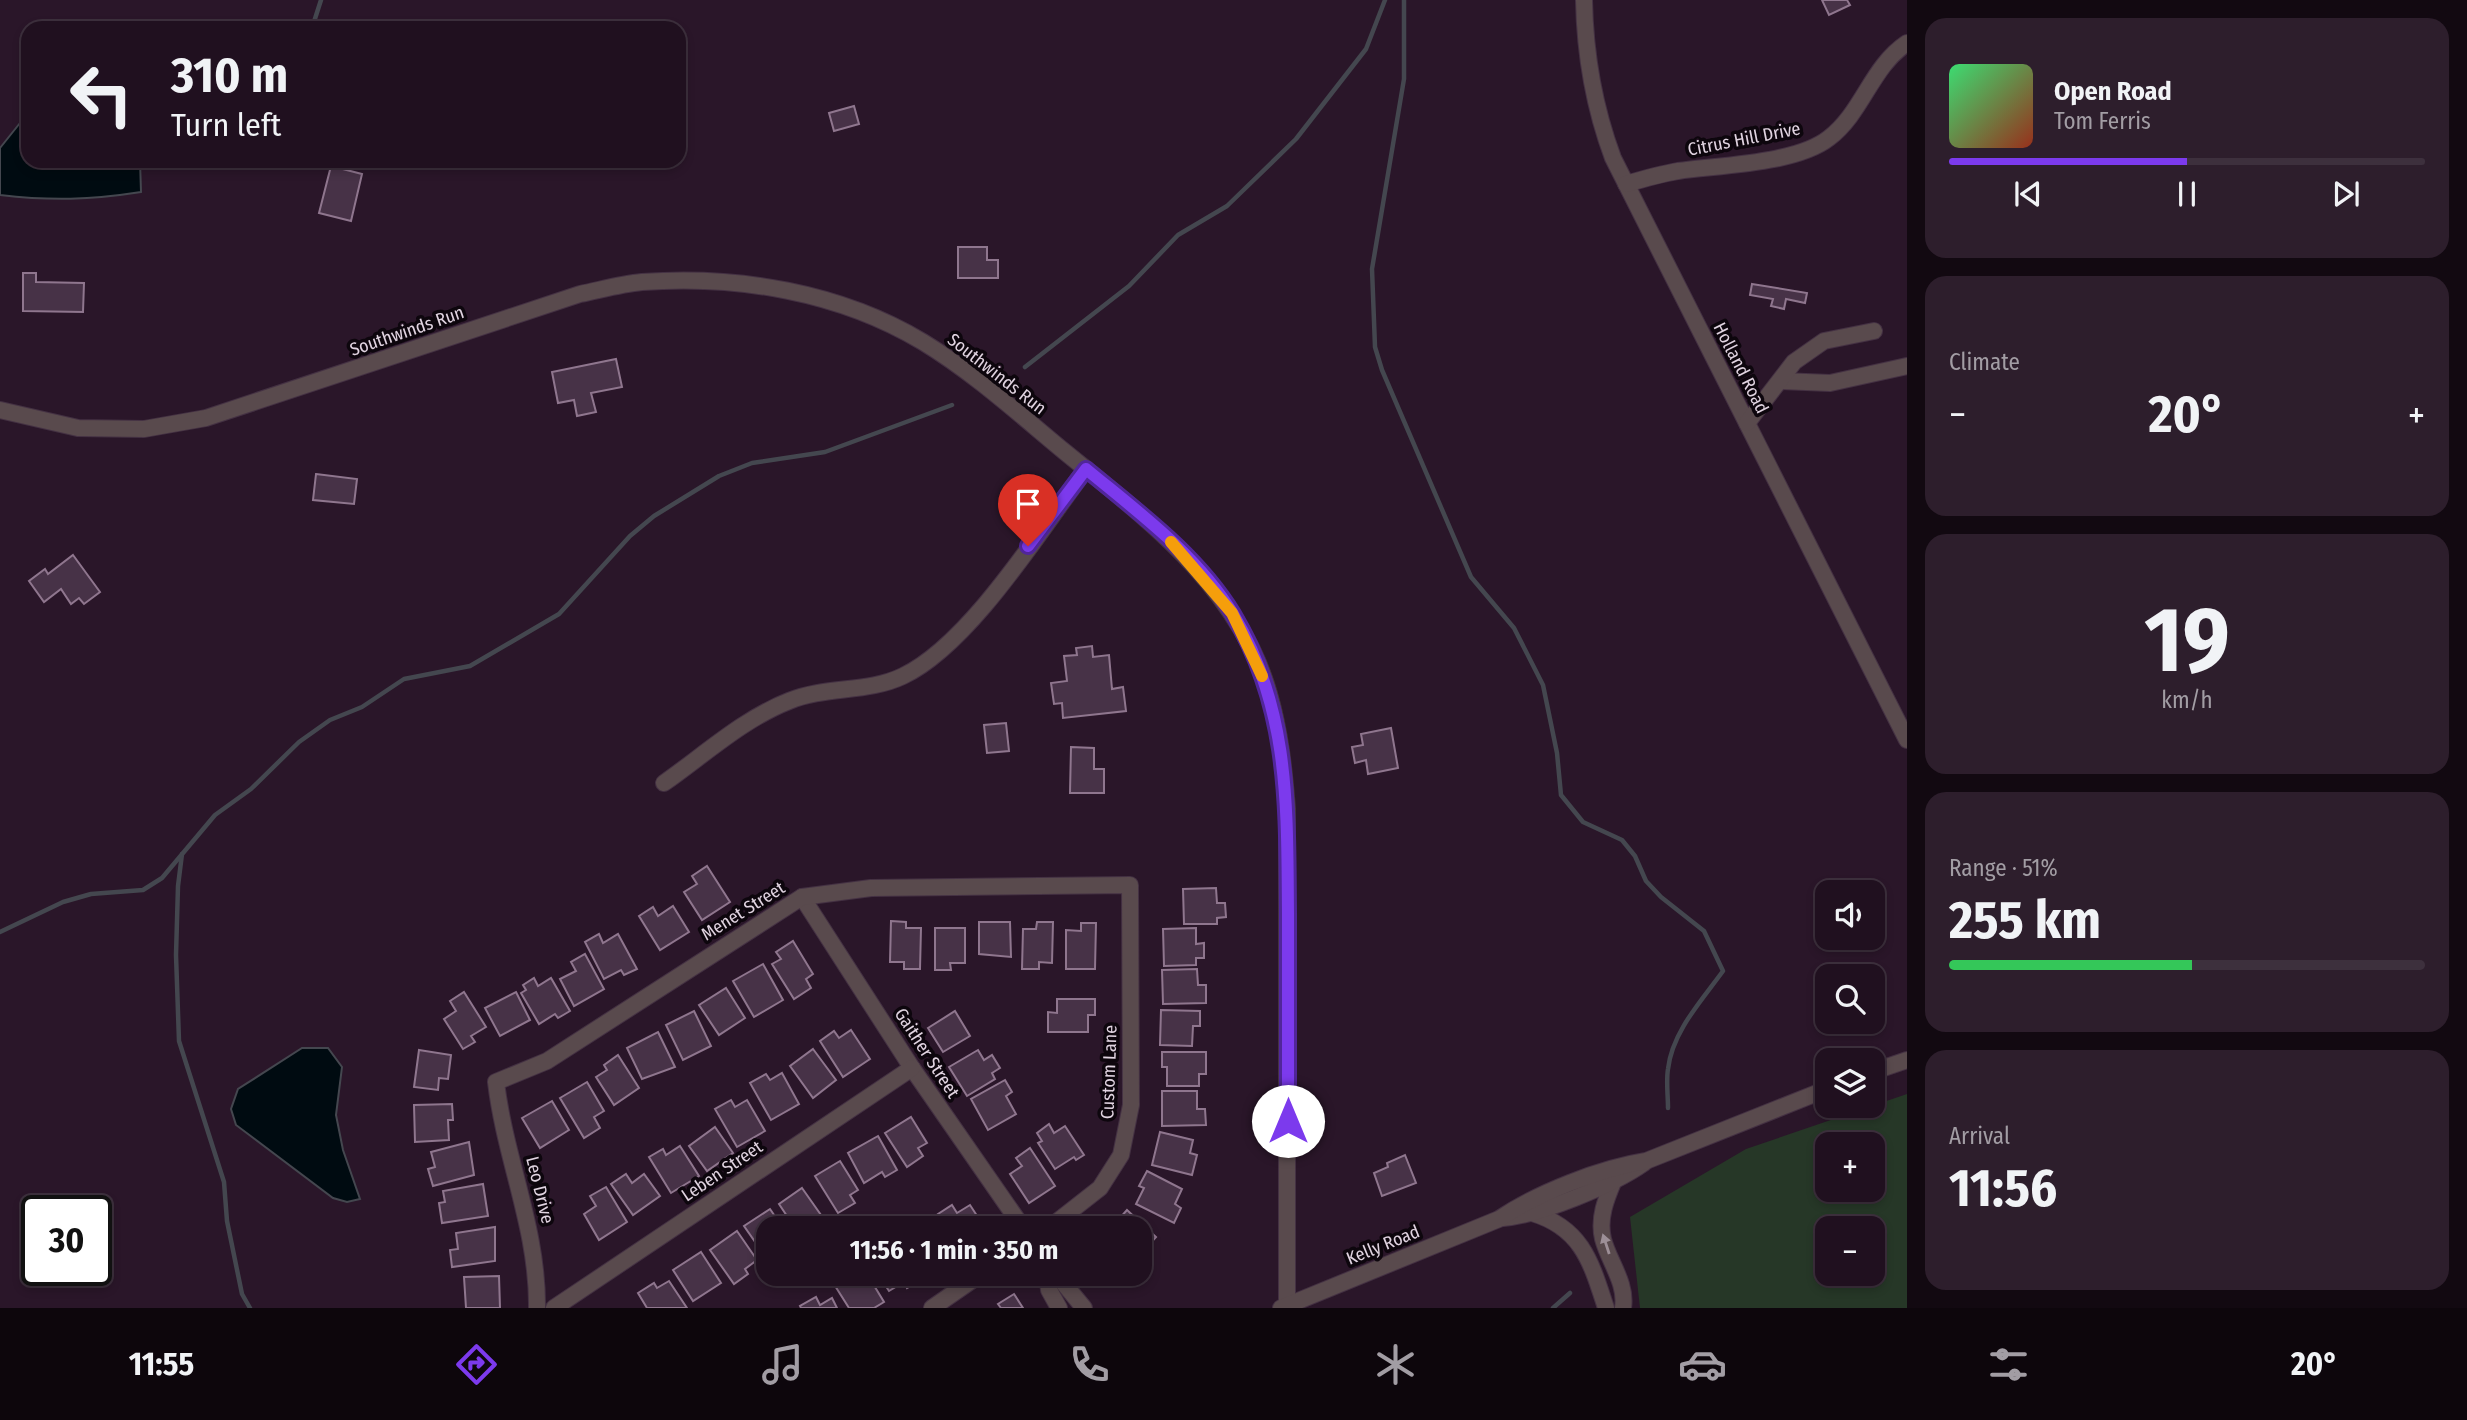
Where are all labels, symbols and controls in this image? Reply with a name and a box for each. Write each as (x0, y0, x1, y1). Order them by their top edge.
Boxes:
text: 310 m (171, 46, 288, 105)
icon: left (56, 49, 147, 140)
text: Open Road (2054, 76, 2172, 107)
text: Turn left (171, 106, 281, 144)
text: Tom Ferris (2054, 107, 2151, 135)
street label: Citrus Hill Drive (1686, 117, 1802, 161)
icon: previous (2009, 175, 2047, 213)
icon: pause (2168, 175, 2206, 213)
icon: next (2327, 175, 2365, 213)
street label: Southwinds Run (347, 301, 467, 361)
street label: Holland Road (1709, 319, 1773, 417)
street label: Southwinds Run (943, 329, 1051, 419)
text: Climate (1949, 348, 2020, 376)
text: 20° (2149, 383, 2225, 446)
text: − (1949, 392, 1966, 438)
text: + (2408, 392, 2425, 438)
pin (998, 474, 1058, 546)
icon: arrive (1009, 485, 1047, 523)
text: 19 (2144, 586, 2230, 695)
text: km/h (2161, 686, 2213, 714)
text: Range · 51% (1949, 854, 2058, 882)
street label: Menet Street (697, 877, 789, 945)
map controls (1815, 880, 1885, 1286)
button: sound (1815, 880, 1885, 950)
text: 255 km (1949, 889, 2101, 952)
button: search (1815, 964, 1885, 1034)
street label: Gaither Street (890, 1004, 964, 1102)
street label: Custom Lane (1096, 1024, 1122, 1119)
button: layers (1815, 1048, 1885, 1118)
position arrow (1251, 1084, 1325, 1158)
text: Arrival (1949, 1122, 2010, 1150)
button: + (1815, 1132, 1885, 1202)
street label: Leben Street (677, 1136, 767, 1206)
street label: Leo Drive (521, 1154, 559, 1226)
text: 11:56 (1949, 1157, 2057, 1220)
speed limit sign: 30 (21, 1195, 112, 1286)
button: − (1815, 1216, 1885, 1286)
street label: Kelly Road (1343, 1220, 1423, 1270)
one-way arrow (1600, 1234, 1611, 1255)
text: 11:56 · 1 min · 350 m (850, 1235, 1058, 1266)
icon: directions (452, 1340, 501, 1389)
icon: music (758, 1340, 807, 1389)
icon: phone (1065, 1340, 1114, 1389)
icon: climate (1371, 1340, 1420, 1389)
icon: car (1678, 1340, 1727, 1389)
icon: filters (1984, 1340, 2033, 1389)
text: 11:55 (129, 1345, 194, 1383)
text: 20° (2291, 1345, 2338, 1383)

